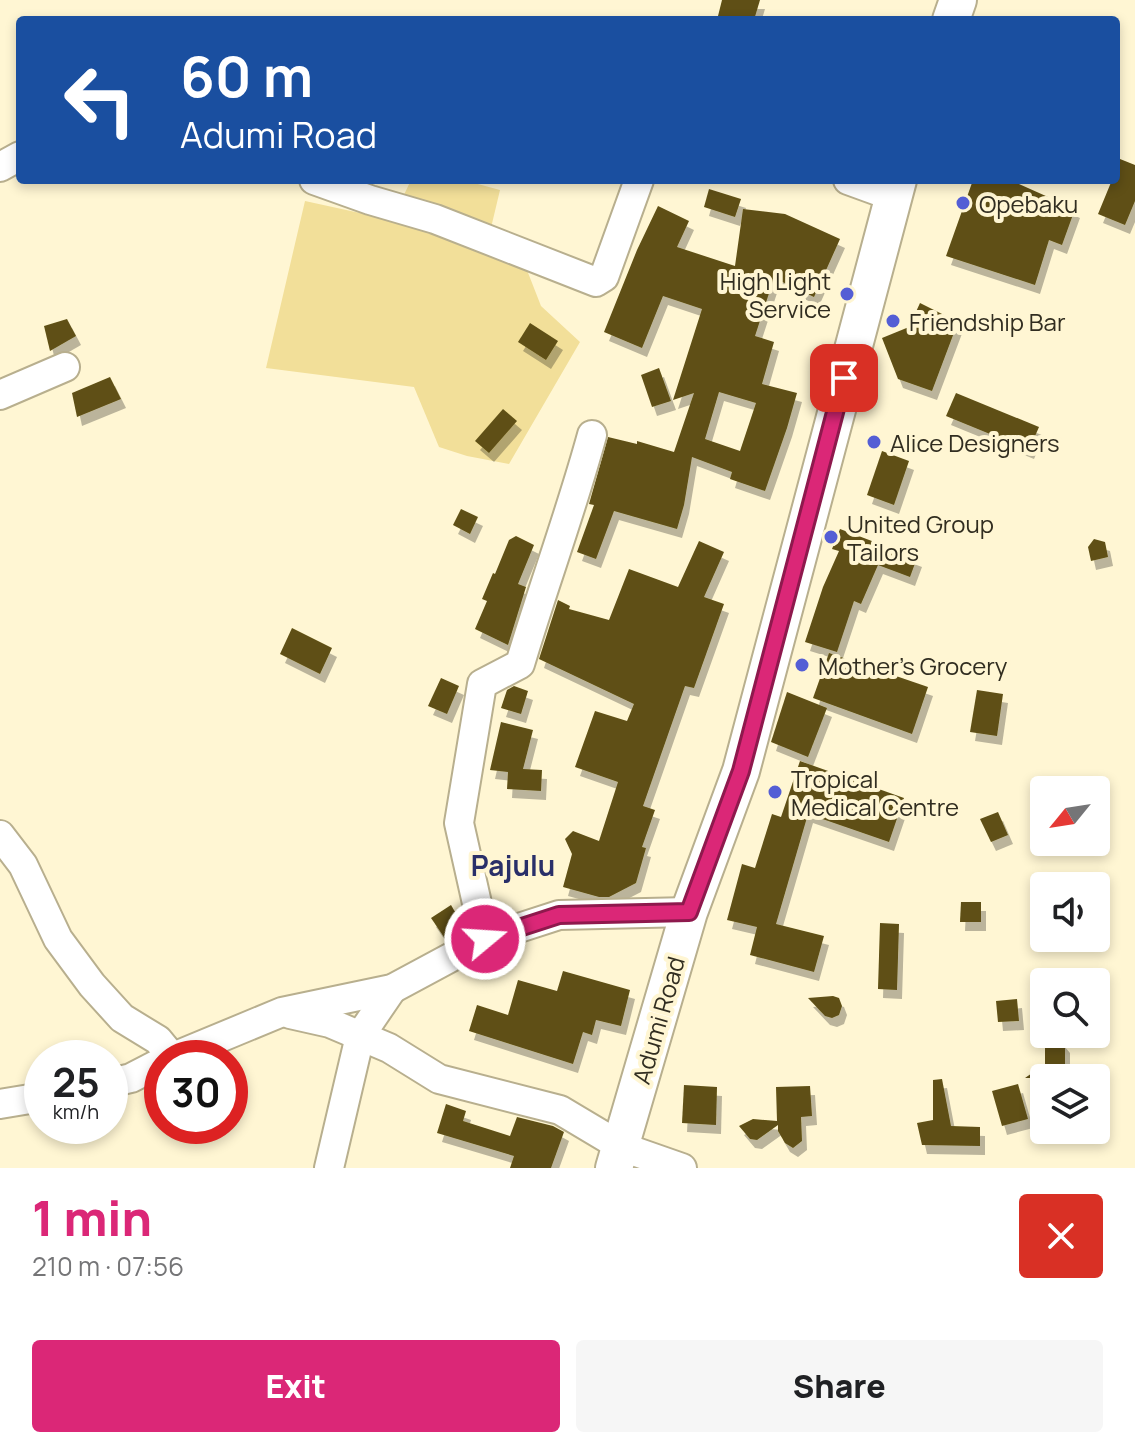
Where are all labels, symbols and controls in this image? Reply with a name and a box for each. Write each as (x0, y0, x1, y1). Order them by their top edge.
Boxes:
text: 60 m (180, 37, 313, 114)
icon: left (48, 48, 152, 152)
text: Adumi Road (180, 110, 377, 159)
place label: Opebaku (979, 187, 1078, 220)
marker: Opebaku (954, 194, 972, 212)
place label: High Light Service (720, 264, 831, 325)
marker: High Light Service (838, 285, 856, 303)
place label: Friendship Bar (909, 305, 1066, 338)
marker: Friendship Bar (884, 312, 902, 330)
pin (810, 344, 878, 412)
icon: arrive (822, 356, 866, 400)
place label: Alice Designers (890, 426, 1060, 459)
marker: Alice Designers (865, 433, 883, 451)
place label: United Group Tailors (847, 507, 994, 568)
marker: United Group Tailors (822, 528, 840, 546)
place label: Mother's Grocery (818, 649, 1008, 682)
marker: Mother's Grocery (793, 656, 811, 674)
place label: Tropical Medical Centre (791, 762, 959, 823)
north arrow (1030, 776, 1110, 856)
map controls (1030, 776, 1110, 1144)
marker: Tropical Medical Centre (766, 783, 784, 801)
district label: Pajulu (471, 846, 555, 884)
button: sound (1030, 872, 1110, 952)
position arrow (443, 897, 527, 981)
street label: Adumi Road (624, 952, 692, 1088)
button: search (1030, 968, 1110, 1048)
speed limit sign: 30 (144, 1040, 248, 1144)
text: 25 (52, 1054, 100, 1109)
button: layers (1030, 1064, 1110, 1144)
text: km/h (53, 1098, 99, 1125)
text: 1 min (32, 1185, 152, 1250)
button: close (1019, 1194, 1103, 1278)
text: 210 m · 07:56 (32, 1248, 184, 1284)
button: Exit (32, 1340, 560, 1432)
button: Share (576, 1340, 1103, 1432)

